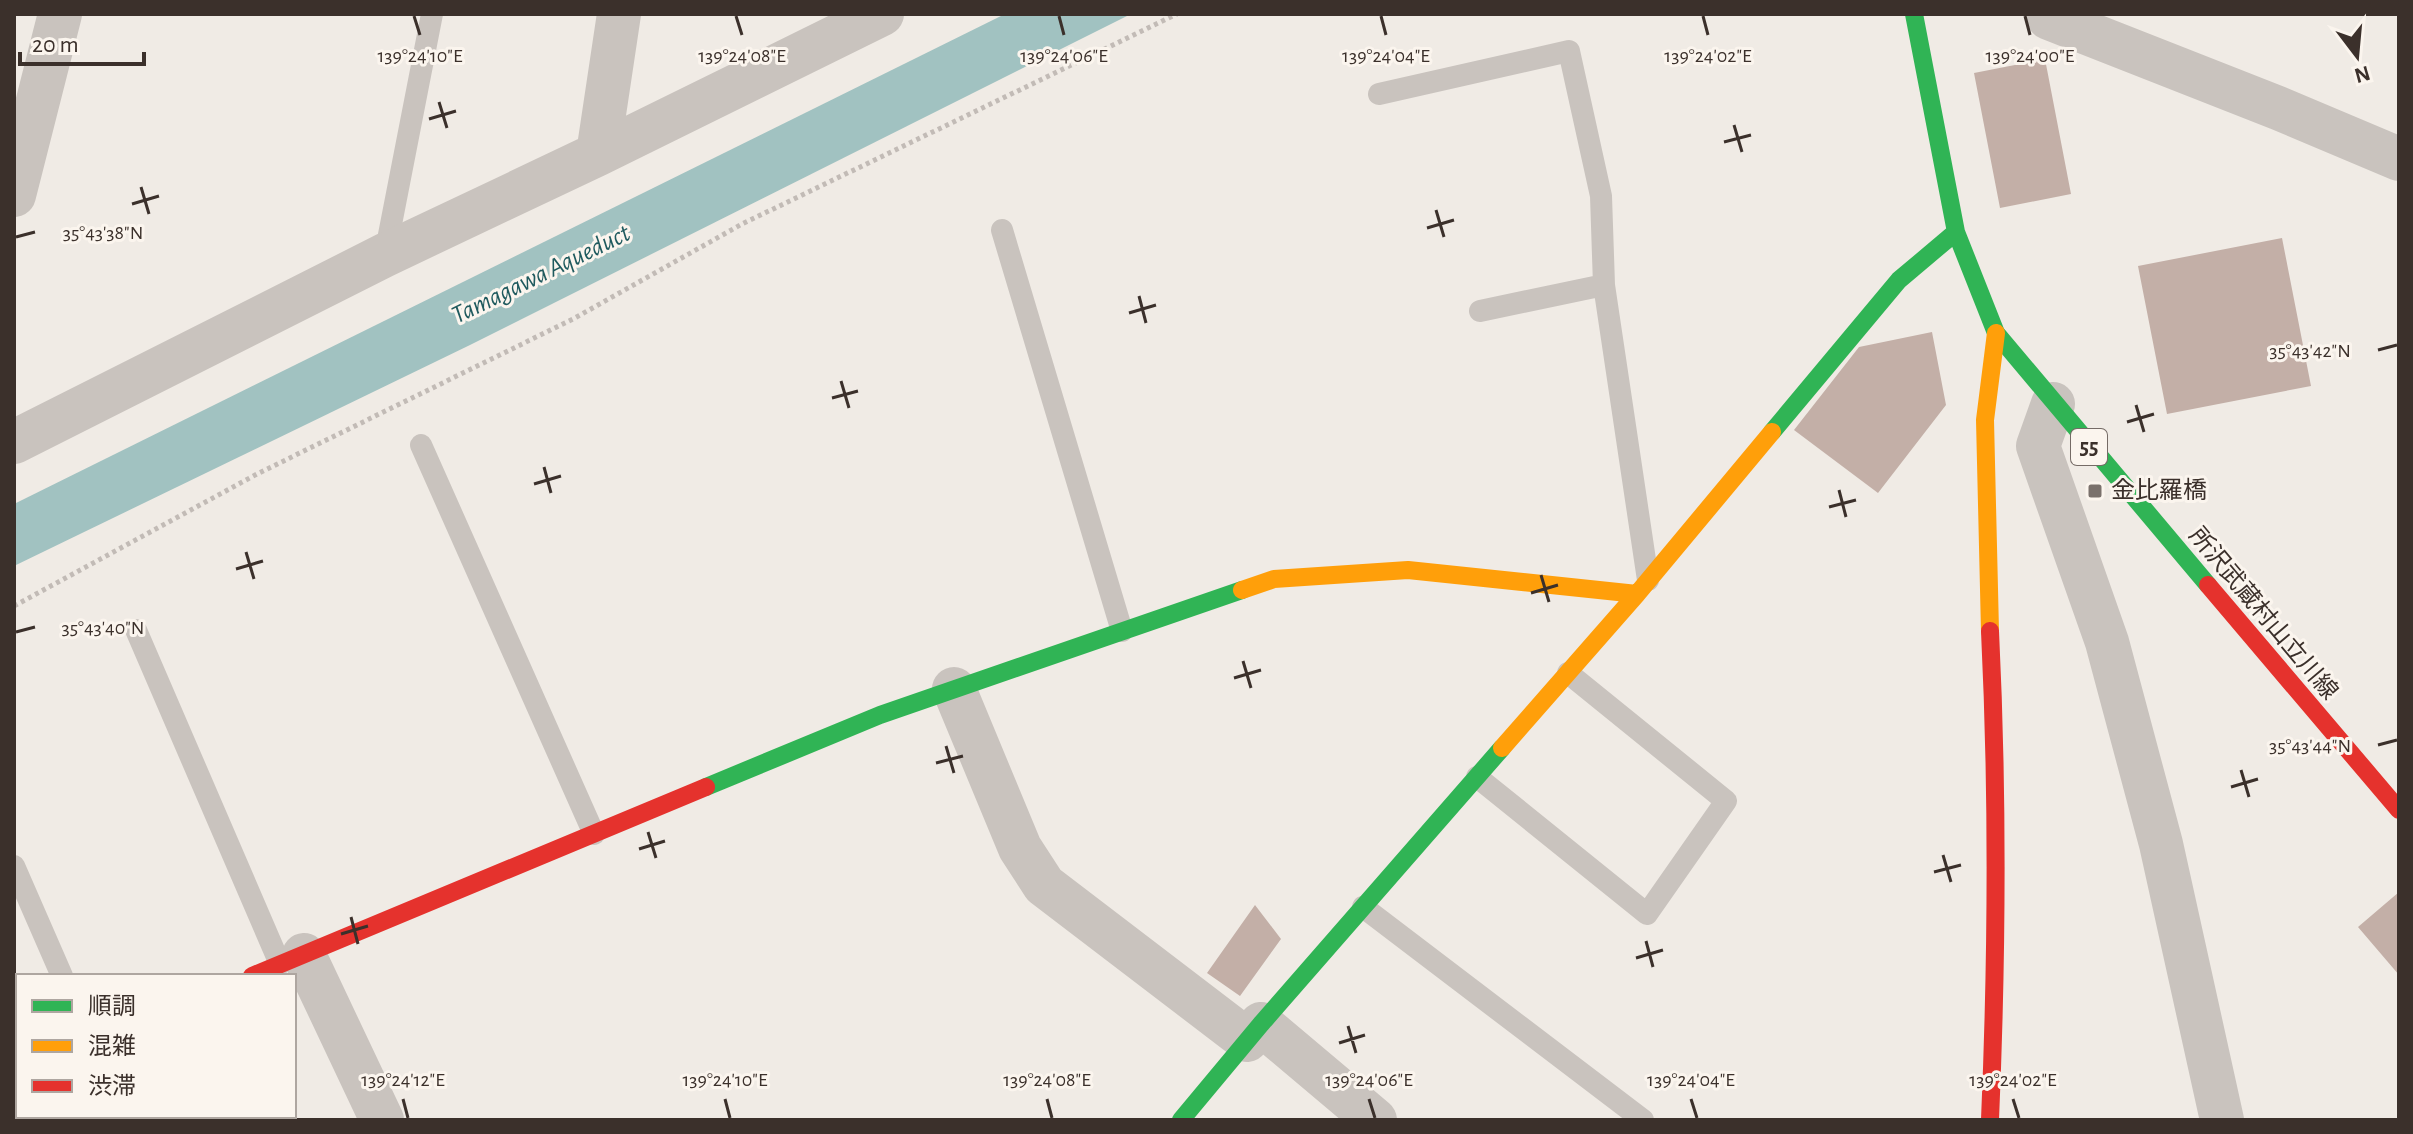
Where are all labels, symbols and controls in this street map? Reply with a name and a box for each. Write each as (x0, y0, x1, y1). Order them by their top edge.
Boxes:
scale bar (20, 16, 144, 66)
north arrow (2317, 16, 2397, 96)
text: 20 m (32, 33, 79, 57)
text: 139°24'10"E (377, 46, 463, 66)
text: 139°24'08"E (698, 46, 786, 66)
text: 139°24'06"E (1020, 46, 1108, 66)
text: 139°24'04"E (1342, 46, 1430, 66)
text: 139°24'02"E (1664, 46, 1752, 66)
text: 139°24'00"E (1986, 46, 2075, 66)
text: N (2352, 62, 2373, 87)
water label: Tamagawa Aqueduct (448, 219, 635, 328)
text: 35°43'38"N (63, 223, 143, 243)
text: 35°43'42"N (2269, 341, 2351, 361)
road number: 55 (2071, 429, 2107, 465)
place label: 金比羅橋 (2111, 477, 2207, 503)
marker: 金比羅橋 (2086, 482, 2104, 500)
street label: 所沢武蔵村山立川線 (2184, 522, 2343, 704)
text: 35°43'40"N (61, 618, 145, 638)
text: 35°43'44"N (2269, 736, 2351, 756)
legend (16, 974, 296, 1118)
text: 順調 (88, 994, 136, 1019)
text: 混雑 (88, 1033, 136, 1059)
text: 139°24'12"E (361, 1070, 445, 1090)
text: 139°24'10"E (682, 1070, 768, 1090)
text: 139°24'08"E (1003, 1070, 1091, 1090)
text: 139°24'06"E (1325, 1070, 1413, 1090)
text: 139°24'04"E (1647, 1070, 1735, 1090)
text: 139°24'02"E (1969, 1070, 2057, 1090)
text: 渋滞 (88, 1073, 136, 1099)

